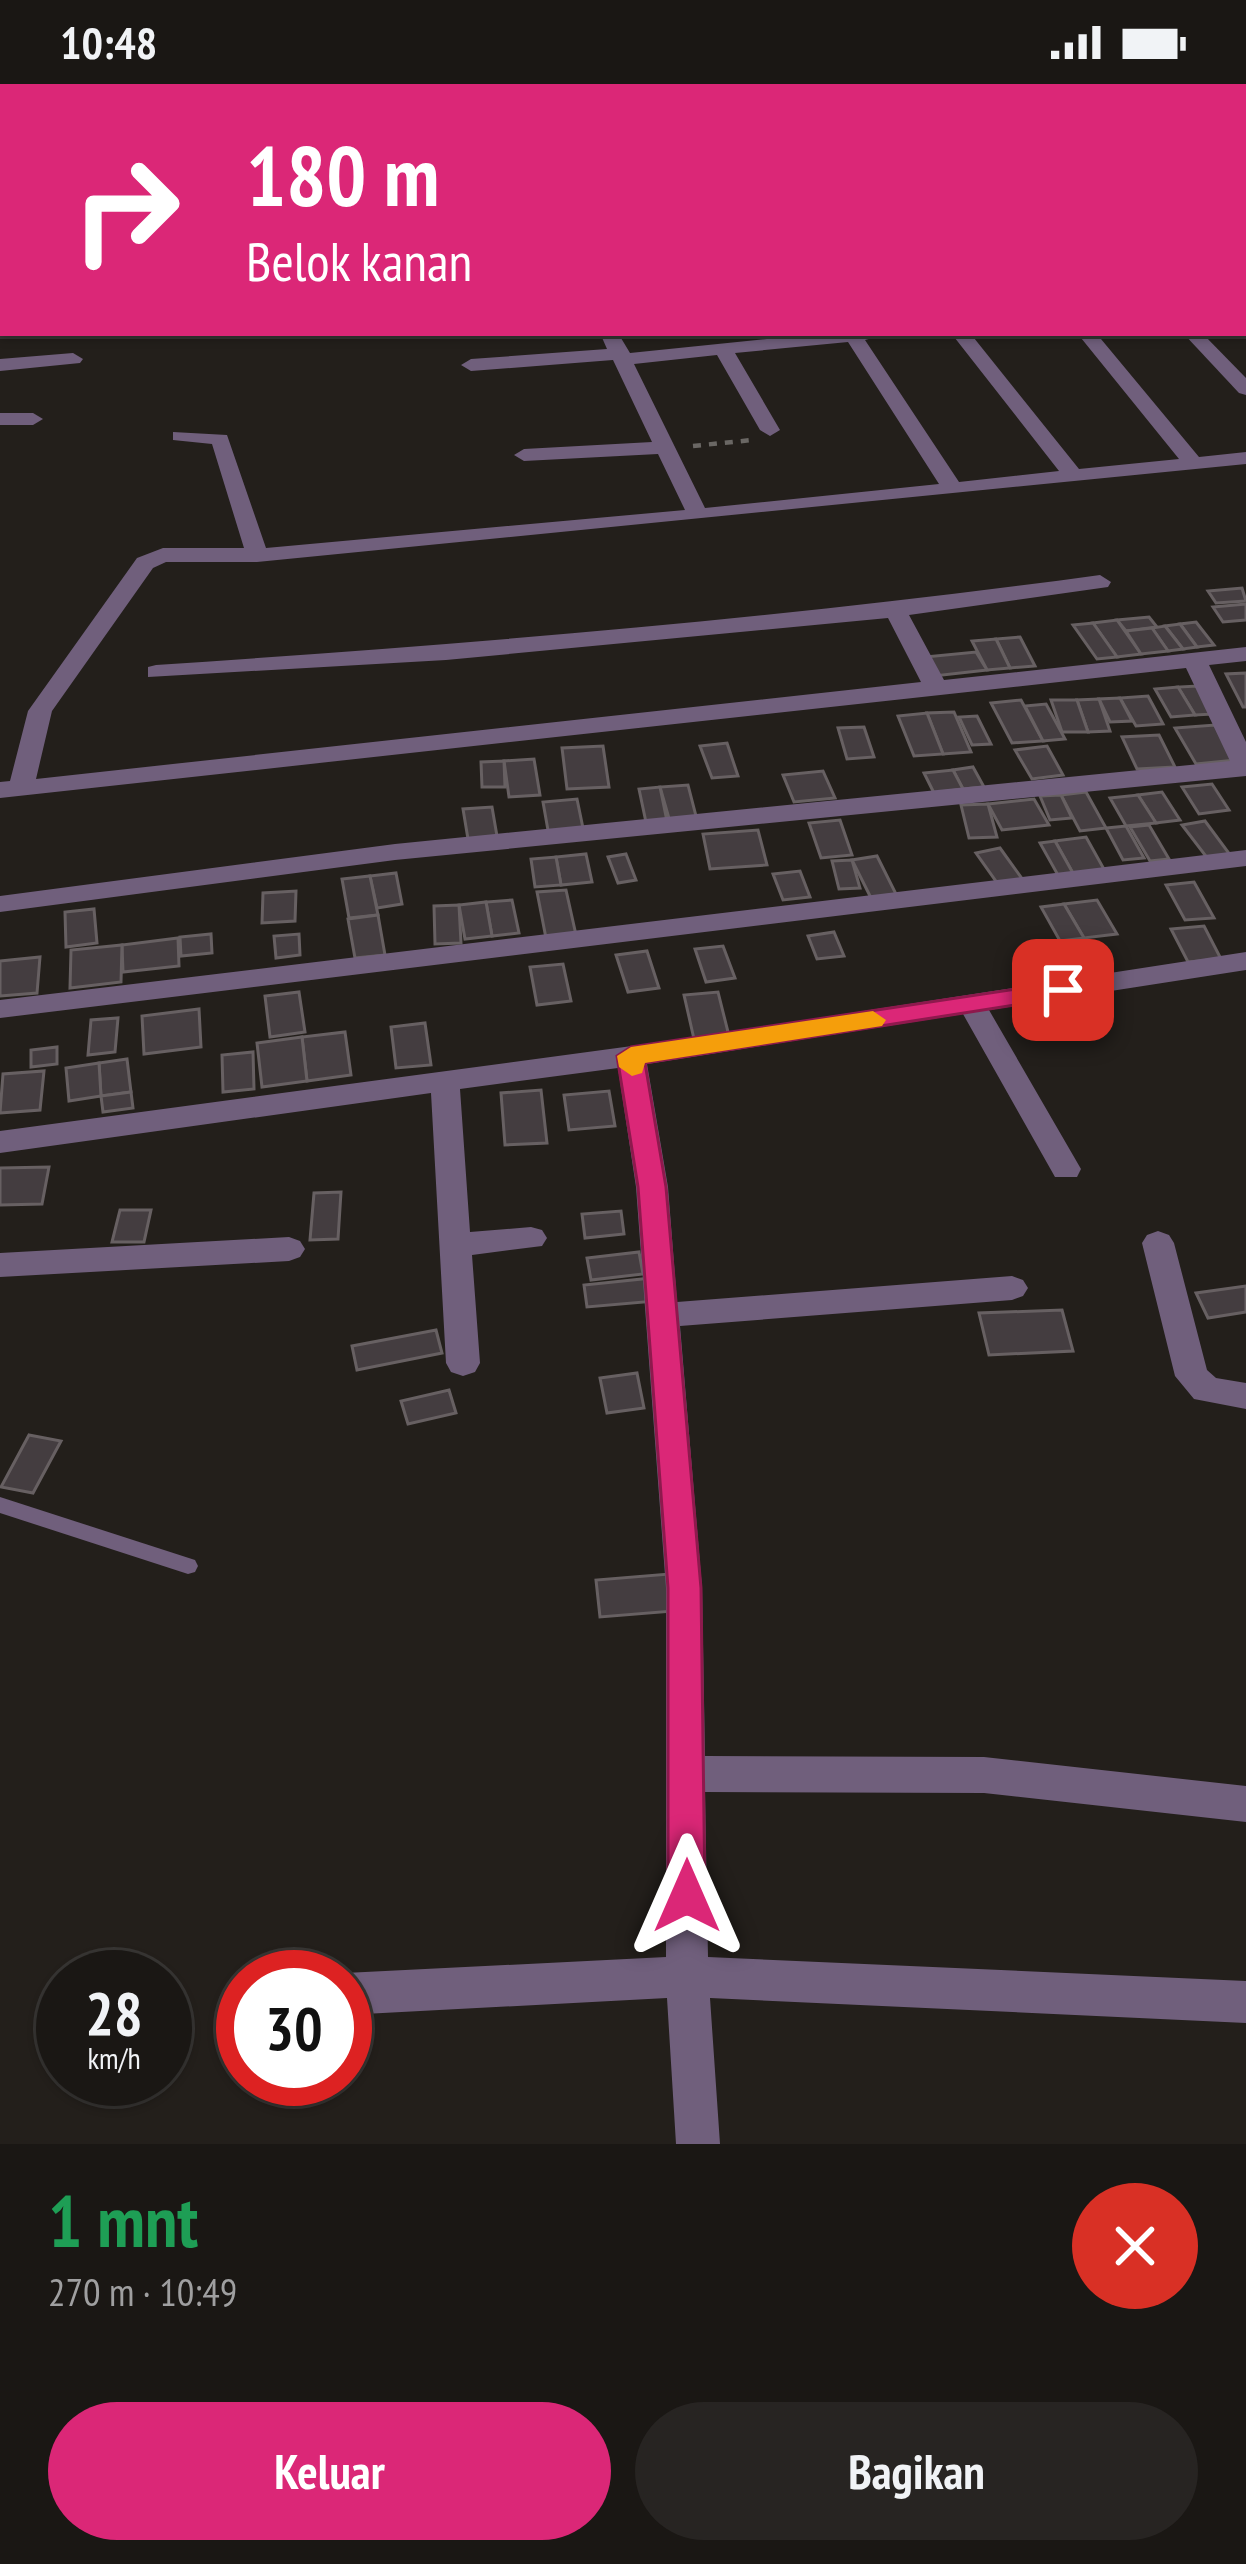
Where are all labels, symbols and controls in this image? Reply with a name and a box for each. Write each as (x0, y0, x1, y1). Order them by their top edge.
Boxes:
text: 10:48 (60, 13, 157, 71)
text: 180 m (246, 120, 439, 229)
icon: right (48, 132, 204, 288)
text: Belok kanan (246, 226, 472, 296)
pin (1012, 939, 1114, 1041)
icon: arrive (1030, 957, 1096, 1023)
position arrow (624, 1833, 750, 1959)
speed limit sign: 30 (216, 1950, 372, 2106)
text: 28 (85, 1974, 143, 2052)
text: km/h (87, 2038, 141, 2077)
text: 1 mnt (48, 2174, 198, 2267)
button: close (1072, 2183, 1198, 2309)
text: 270 m · 10:49 (48, 2266, 237, 2317)
button: Keluar (48, 2402, 611, 2540)
button: Bagikan (635, 2402, 1198, 2540)

